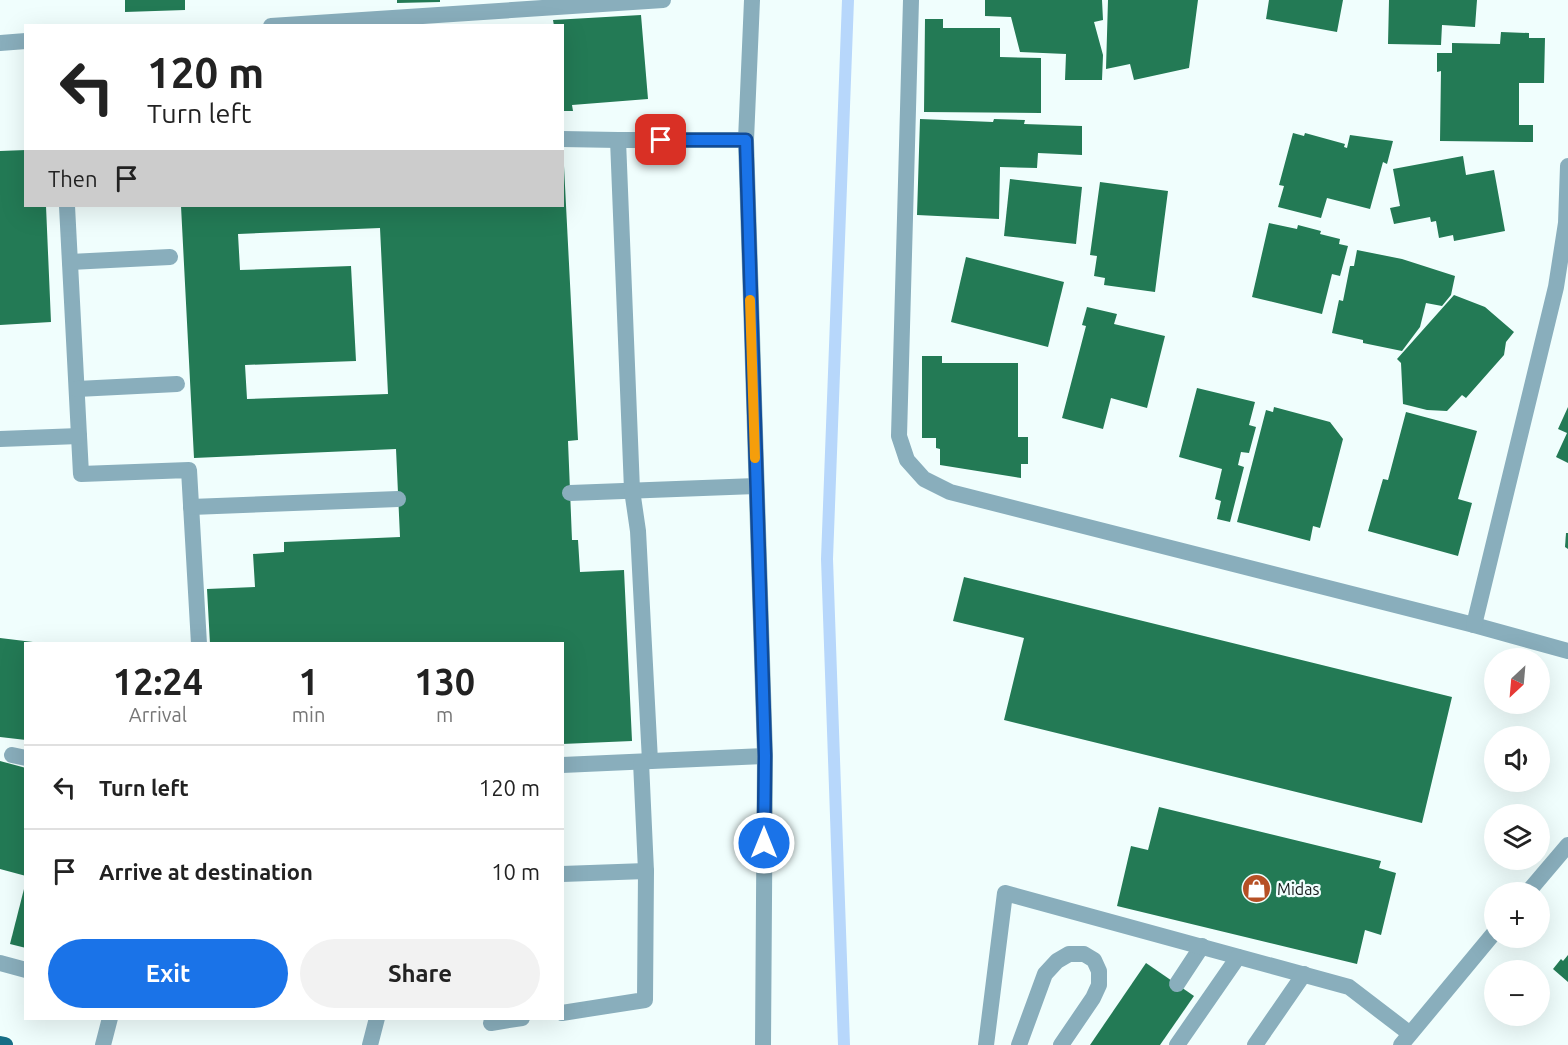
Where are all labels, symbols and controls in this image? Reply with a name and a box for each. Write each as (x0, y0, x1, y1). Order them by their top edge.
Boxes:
icon: left (48, 48, 126, 126)
text: 120 m (147, 49, 264, 96)
text: Turn left (147, 98, 251, 128)
pin (635, 114, 686, 165)
icon: arrive (644, 123, 677, 156)
icon: arrive (110, 162, 143, 195)
text: Then (48, 166, 98, 191)
north arrow (1484, 648, 1550, 714)
map controls (1484, 648, 1550, 1026)
text: 12:24 (113, 661, 203, 702)
text: 1 (298, 661, 319, 702)
text: 130 (414, 661, 475, 702)
text: Arrival (129, 703, 187, 726)
text: min (292, 703, 325, 726)
text: m (436, 703, 453, 726)
button: sound (1484, 726, 1550, 792)
icon: left (48, 771, 81, 804)
text: Turn left (99, 775, 189, 800)
text: 120 m (479, 775, 540, 800)
button: layers (1484, 804, 1550, 870)
position arrow (732, 811, 796, 875)
icon: arrive (48, 855, 81, 888)
text: Arrive at destination (99, 859, 313, 884)
text: 10 m (491, 859, 540, 884)
shop icon: Midas (1240, 873, 1272, 905)
place label: Midas (1277, 880, 1319, 898)
button: + (1484, 882, 1550, 948)
button: Exit (48, 939, 288, 1008)
button: Share (300, 939, 540, 1008)
button: − (1484, 960, 1550, 1026)

